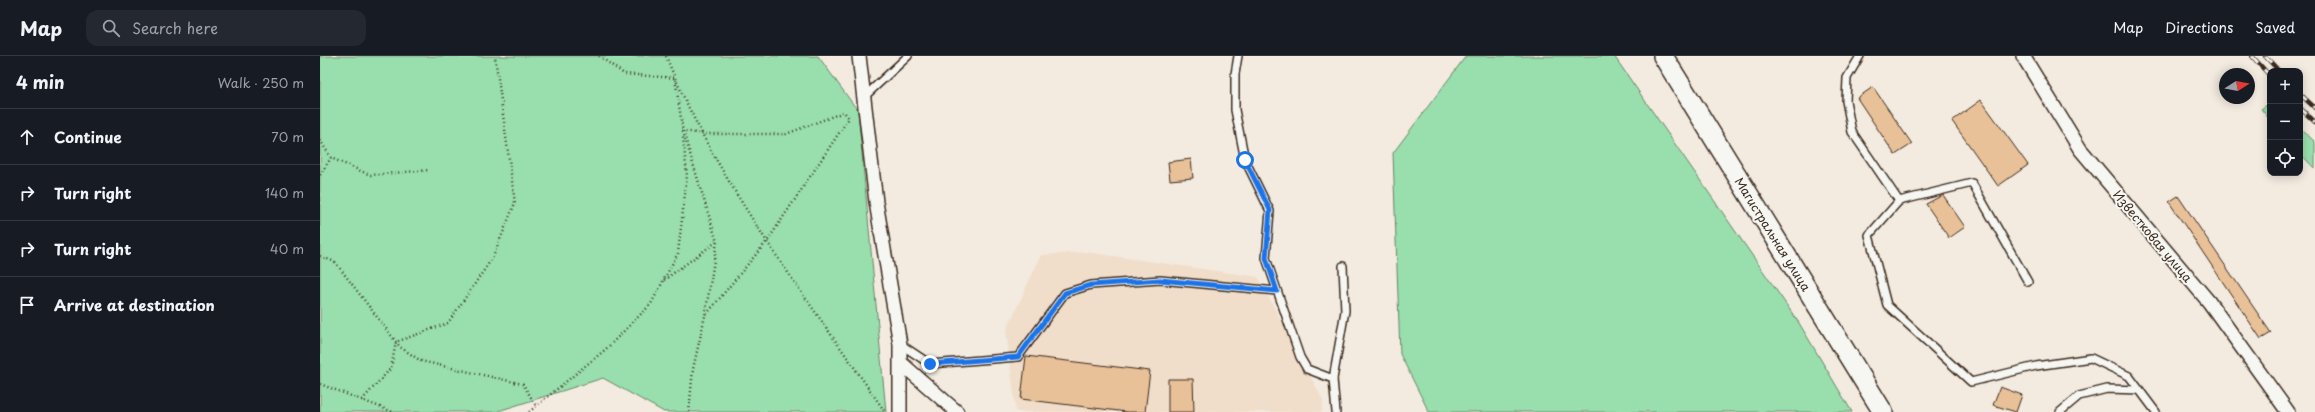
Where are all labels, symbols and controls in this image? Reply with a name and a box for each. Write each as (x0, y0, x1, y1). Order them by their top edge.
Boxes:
search box (86, 10, 366, 46)
text: Map (20, 14, 62, 42)
text: Search here (132, 16, 218, 39)
icon: search (100, 17, 122, 39)
text: Map (2113, 17, 2143, 38)
text: Directions (2165, 17, 2233, 38)
text: Saved (2255, 17, 2295, 38)
north arrow (2219, 68, 2255, 104)
map controls (2267, 68, 2303, 176)
button: + (2267, 68, 2303, 104)
text: 4 min (16, 69, 64, 95)
text: Walk · 250 m (218, 73, 304, 92)
button: − (2267, 104, 2303, 140)
text: Continue (54, 125, 122, 148)
icon: ahead (16, 126, 38, 148)
text: 70 m (271, 127, 304, 146)
button: locate (2267, 140, 2303, 176)
route start (1236, 151, 1254, 169)
street label: Магистральная улица (1731, 174, 1816, 295)
text: Turn right (54, 181, 131, 204)
icon: right (16, 182, 38, 204)
text: 140 m (265, 183, 304, 202)
street label: Известковая улица (2109, 186, 2197, 286)
text: Turn right (54, 237, 131, 260)
icon: right (16, 238, 38, 260)
text: 40 m (270, 239, 304, 258)
text: Arrive at destination (54, 293, 215, 316)
icon: arrive (16, 294, 38, 316)
route end (921, 355, 939, 373)

